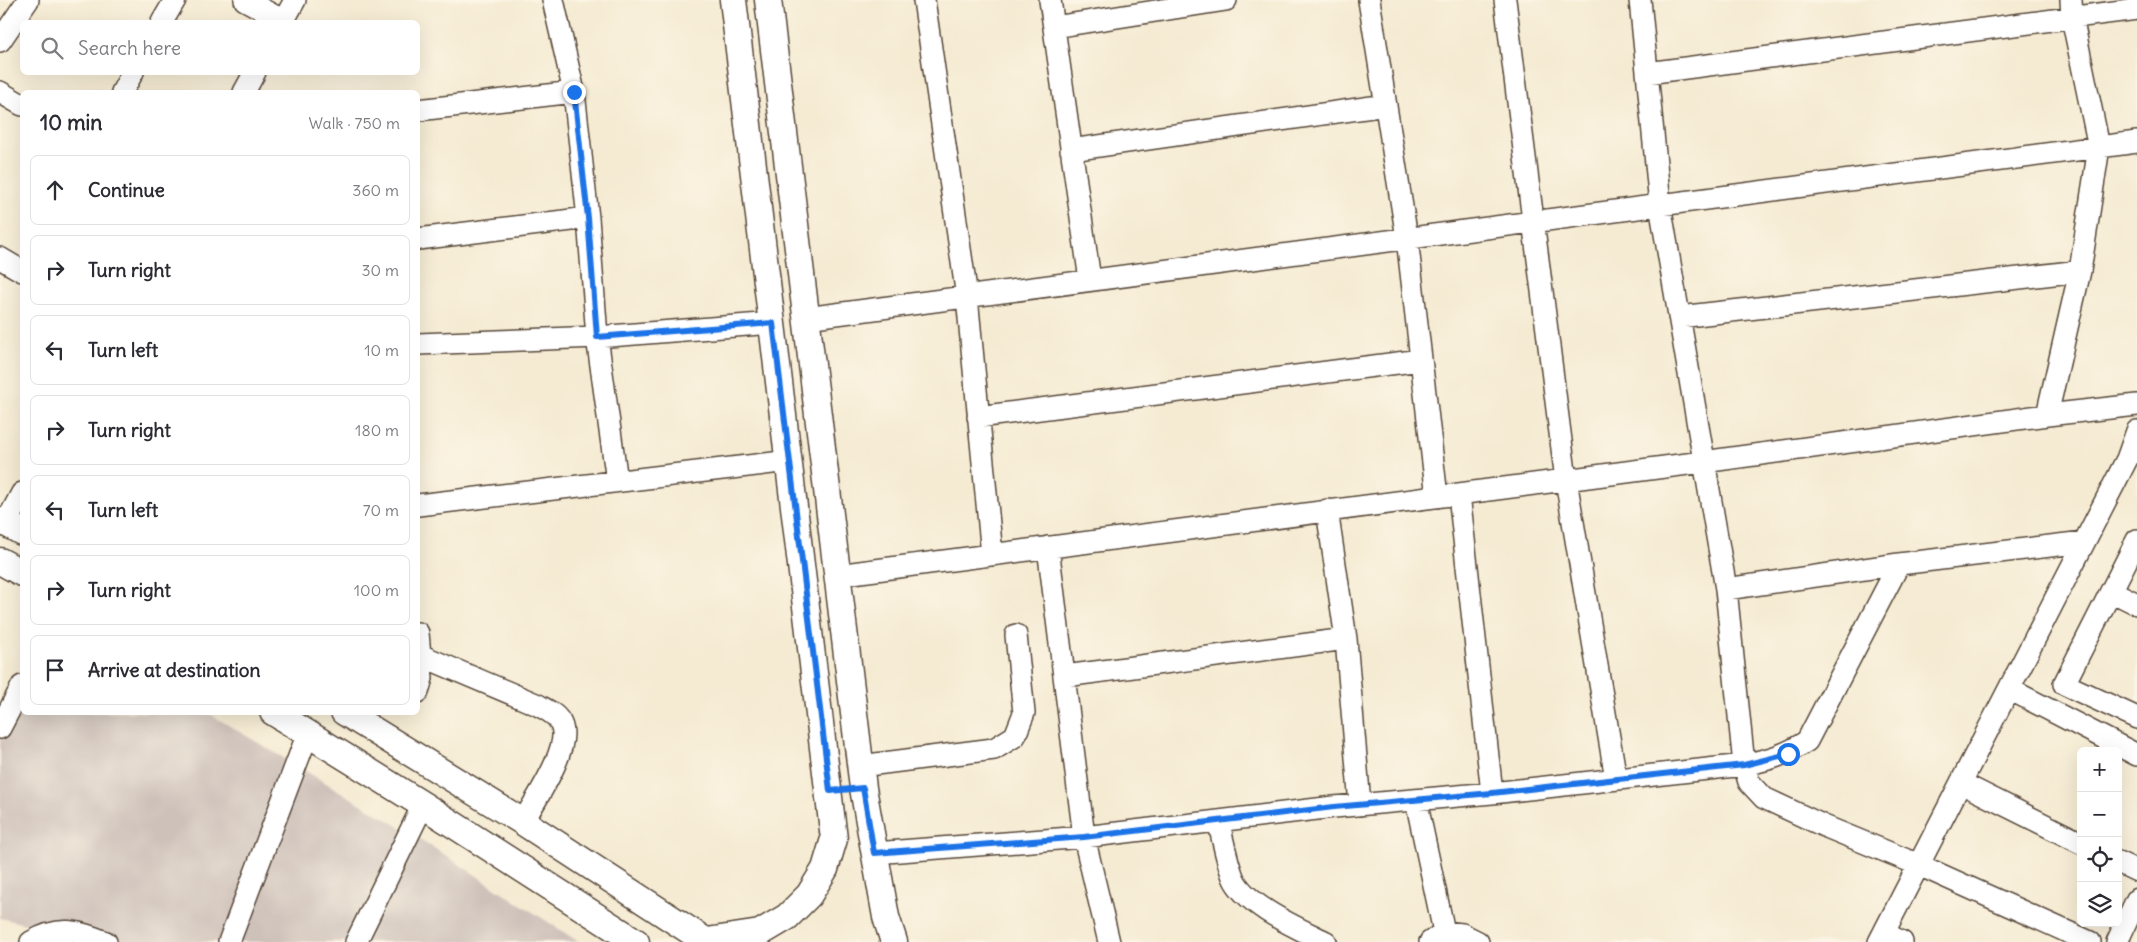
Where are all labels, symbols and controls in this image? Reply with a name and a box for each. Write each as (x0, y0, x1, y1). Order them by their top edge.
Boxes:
search box (20, 20, 420, 75)
icon: search (38, 34, 66, 62)
text: Search here (78, 36, 181, 60)
route end (563, 81, 586, 104)
text: 10 min (40, 109, 102, 136)
text: Walk · 750 m (309, 113, 400, 133)
icon: ahead (41, 176, 69, 204)
text: Continue (88, 178, 165, 202)
text: 360 m (352, 180, 399, 200)
icon: right (41, 256, 69, 284)
text: Turn right (88, 258, 171, 282)
text: 30 m (362, 260, 399, 280)
icon: left (41, 336, 69, 364)
text: Turn left (88, 338, 158, 362)
text: 10 m (364, 340, 399, 360)
icon: right (41, 416, 69, 444)
text: Turn right (88, 418, 171, 442)
text: 180 m (355, 420, 399, 440)
icon: left (41, 496, 69, 524)
text: Turn left (88, 498, 158, 522)
text: 70 m (363, 500, 399, 520)
icon: right (41, 576, 69, 604)
text: Turn right (88, 578, 171, 602)
text: 100 m (354, 580, 399, 600)
icon: arrive (41, 656, 69, 684)
text: Arrive at destination (88, 658, 261, 682)
route start (1777, 743, 1800, 766)
map controls (2077, 747, 2122, 927)
button: + (2077, 747, 2122, 792)
button: − (2077, 792, 2122, 837)
button: locate (2077, 837, 2122, 882)
button: layers (2077, 882, 2122, 927)

